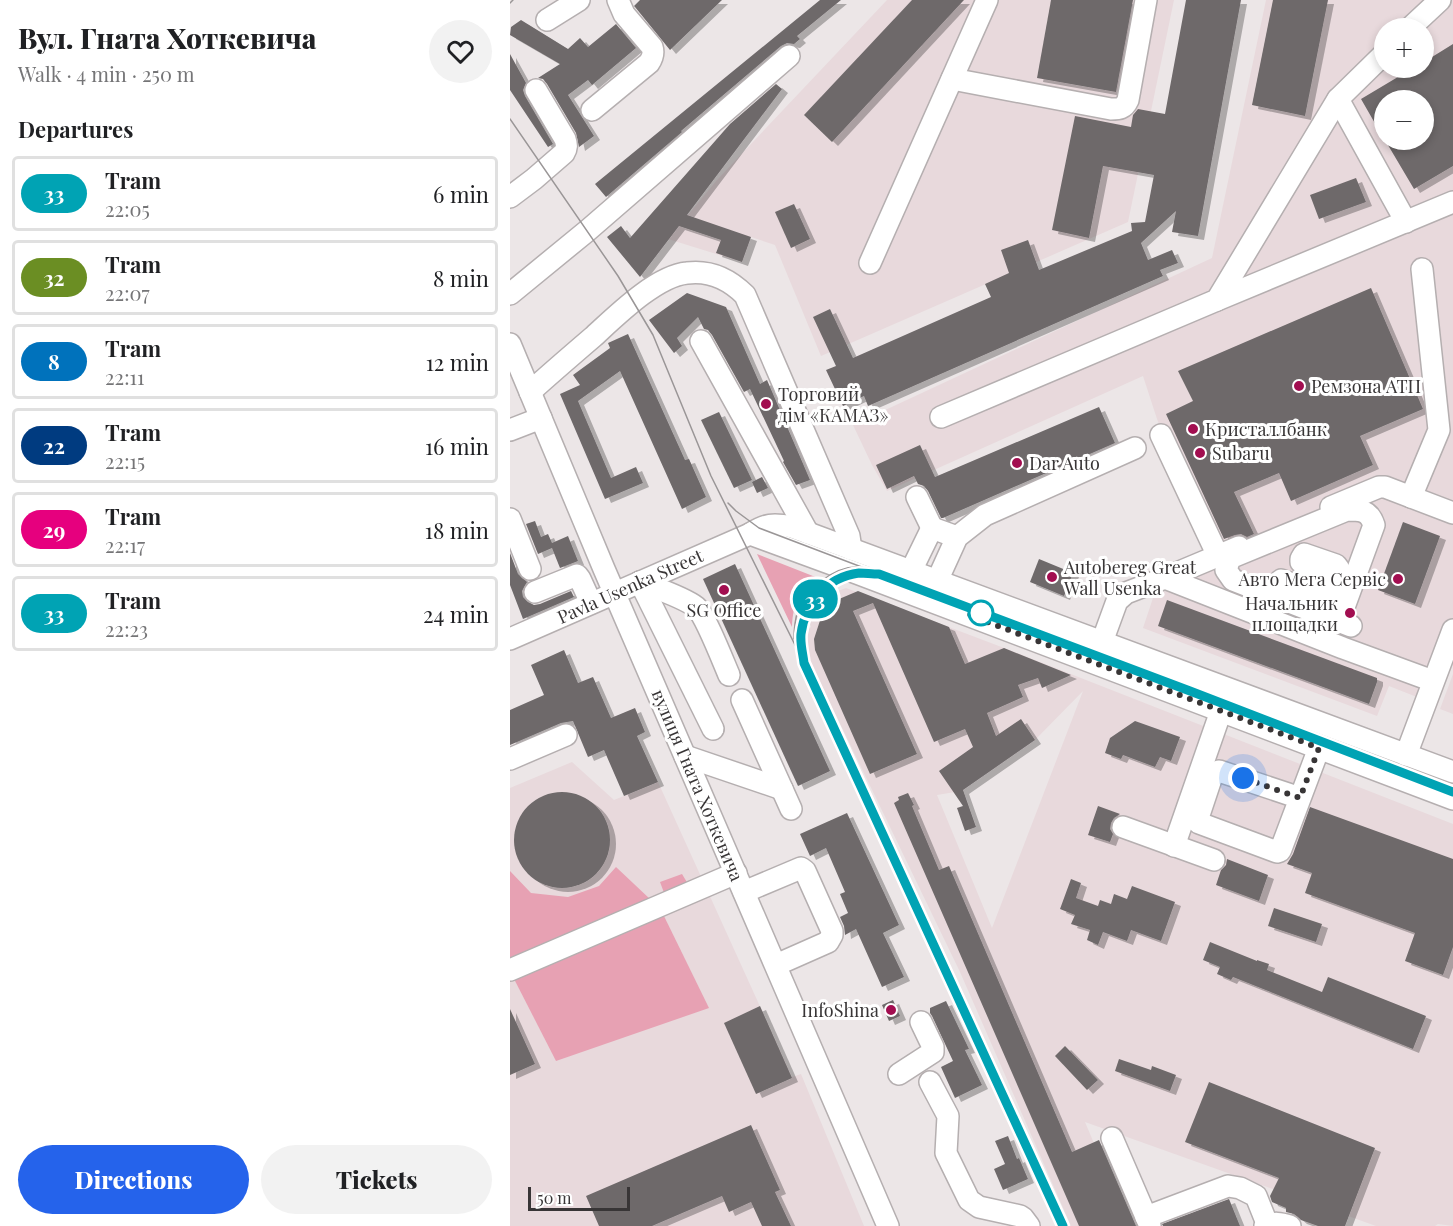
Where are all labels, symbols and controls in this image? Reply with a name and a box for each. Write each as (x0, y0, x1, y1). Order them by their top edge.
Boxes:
map controls (1374, 18, 1434, 150)
button: + (1374, 18, 1434, 78)
text: Вул. Гната Хоткевича (18, 19, 317, 56)
button: heart (429, 20, 492, 83)
text: Walk · 4 min · 250 m (18, 60, 195, 87)
button: − (1374, 90, 1434, 150)
text: Departures (18, 114, 133, 144)
text: Tram (105, 165, 161, 195)
text: 33 (44, 179, 64, 207)
text: 6 min (433, 179, 489, 209)
text: 22:05 (105, 195, 150, 222)
text: Tram (105, 249, 161, 279)
text: 32 (43, 263, 65, 291)
text: 8 min (433, 263, 489, 293)
text: 22:07 (105, 279, 150, 306)
text: Tram (105, 333, 161, 363)
text: 8 (48, 347, 60, 375)
text: 12 min (426, 347, 489, 377)
text: 22:11 (105, 363, 144, 390)
place label: Ремзона АТП (1311, 374, 1421, 398)
marker: Ремзона АТП (1292, 379, 1306, 393)
place label: Торговий дім «КАМАЗ» (778, 382, 888, 427)
marker: Торговий дім «КАМАЗ» (759, 397, 773, 411)
text: Tram (105, 417, 161, 447)
place label: Кристаллбанк (1205, 417, 1327, 441)
marker: Кристаллбанк (1186, 422, 1200, 436)
text: 22 (43, 431, 65, 459)
text: 16 min (425, 431, 489, 461)
place label: Subaru (1212, 441, 1270, 465)
marker: Subaru (1193, 446, 1207, 460)
text: 22:15 (105, 447, 145, 474)
place label: Dar Auto (1029, 451, 1100, 475)
marker: Dar Auto (1010, 456, 1024, 470)
text: Tram (105, 501, 161, 531)
text: 29 (43, 515, 65, 543)
text: 18 min (425, 515, 489, 545)
text: 22:17 (105, 531, 145, 558)
street label: Pavla Usenka Street (553, 543, 707, 629)
place label: Autobereg Great Wall Usenka (1063, 555, 1197, 600)
place label: Авто Мега Сервіс (1237, 567, 1386, 591)
marker: Autobereg Great Wall Usenka (1045, 570, 1059, 584)
marker: Авто Мега Сервіс (1391, 572, 1405, 586)
line badge: 33 (788, 580, 842, 618)
marker: SG Office (717, 583, 731, 597)
text: Tram (105, 585, 161, 615)
text: 33 (805, 585, 825, 613)
place label: Начальник площадки (1245, 591, 1338, 636)
place label: SG Office (687, 598, 761, 622)
text: 33 (44, 599, 64, 627)
text: 24 min (423, 599, 489, 629)
unlabelled marker (968, 600, 994, 626)
marker: Начальник площадки (1343, 606, 1357, 620)
text: 22:23 (105, 615, 148, 642)
street label: вулиця Гната Хоткевича (647, 685, 749, 885)
your location (1228, 763, 1258, 793)
place label: InfoShina (801, 998, 879, 1022)
marker: InfoShina (884, 1003, 898, 1017)
button: Directions (18, 1145, 249, 1214)
button: Tickets (261, 1145, 492, 1214)
scale bar (528, 1184, 630, 1212)
text: 50 m (537, 1187, 571, 1208)

